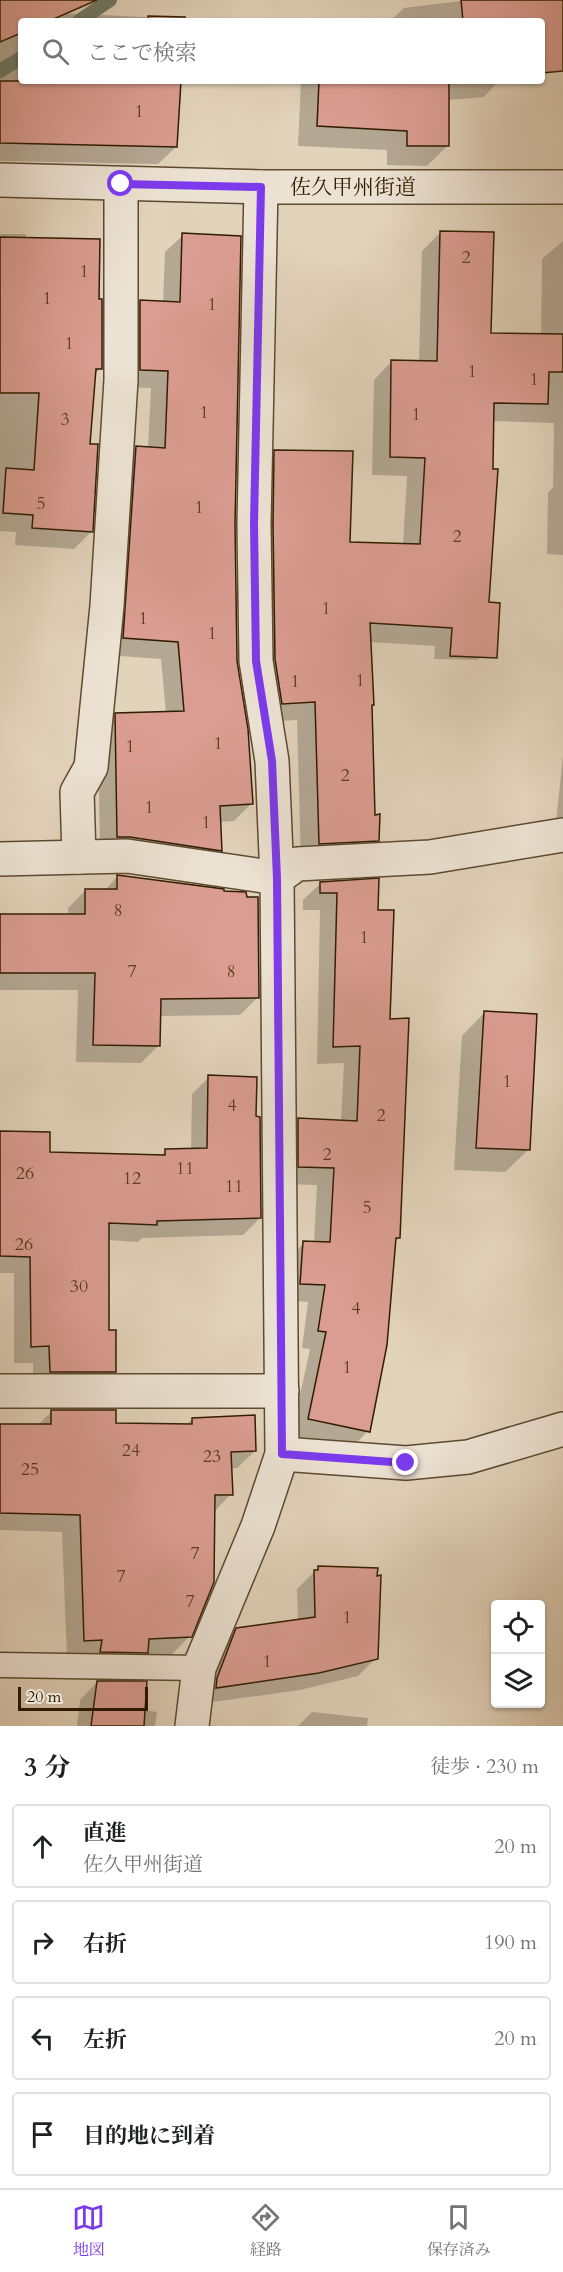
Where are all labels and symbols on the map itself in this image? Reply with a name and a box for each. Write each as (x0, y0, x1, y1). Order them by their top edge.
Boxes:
house number: 1 (134, 99, 144, 124)
route start (107, 170, 133, 196)
street label: 佐久甲州街道 (290, 173, 416, 202)
house number: 2 (461, 245, 471, 270)
house number: 1 (79, 259, 89, 284)
house number: 1 (42, 286, 52, 311)
house number: 1 (207, 292, 217, 317)
house number: 1 (64, 331, 74, 356)
house number: 1 (467, 359, 477, 384)
house number: 1 (529, 367, 539, 392)
house number: 1 (199, 400, 209, 425)
house number: 1 (411, 402, 421, 427)
house number: 3 (60, 407, 70, 432)
house number: 5 (36, 491, 46, 516)
house number: 1 (194, 495, 204, 520)
house number: 2 (452, 524, 462, 549)
house number: 1 (321, 596, 331, 621)
house number: 1 (138, 606, 148, 631)
house number: 1 (207, 621, 217, 646)
house number: 1 (355, 668, 365, 693)
house number: 1 (290, 669, 300, 694)
house number: 1 (213, 731, 223, 756)
house number: 1 (125, 734, 135, 759)
house number: 2 (340, 763, 350, 788)
house number: 1 (144, 795, 154, 820)
house number: 1 (201, 810, 211, 835)
house number: 8 (113, 898, 123, 923)
house number: 1 (359, 925, 369, 950)
house number: 7 (127, 959, 137, 984)
house number: 8 (226, 959, 236, 984)
house number: 1 (502, 1069, 512, 1094)
house number: 4 (227, 1093, 237, 1118)
house number: 2 (376, 1103, 386, 1128)
house number: 2 (322, 1142, 332, 1167)
house number: 11 (176, 1156, 194, 1181)
house number: 26 (16, 1161, 34, 1186)
house number: 12 (123, 1166, 141, 1191)
house number: 11 (225, 1174, 243, 1199)
house number: 5 (362, 1195, 372, 1220)
house number: 26 (15, 1232, 33, 1257)
house number: 30 (70, 1274, 88, 1299)
house number: 4 (351, 1296, 361, 1321)
house number: 1 (342, 1355, 352, 1380)
house number: 24 (122, 1438, 140, 1463)
house number: 23 (203, 1444, 221, 1469)
route end (392, 1449, 418, 1475)
house number: 25 (21, 1457, 39, 1482)
house number: 7 (190, 1541, 200, 1566)
house number: 7 (116, 1564, 126, 1589)
house number: 7 (185, 1589, 195, 1614)
house number: 1 (342, 1605, 352, 1630)
house number: 1 (262, 1649, 272, 1674)
scale bar (18, 1684, 148, 1712)

